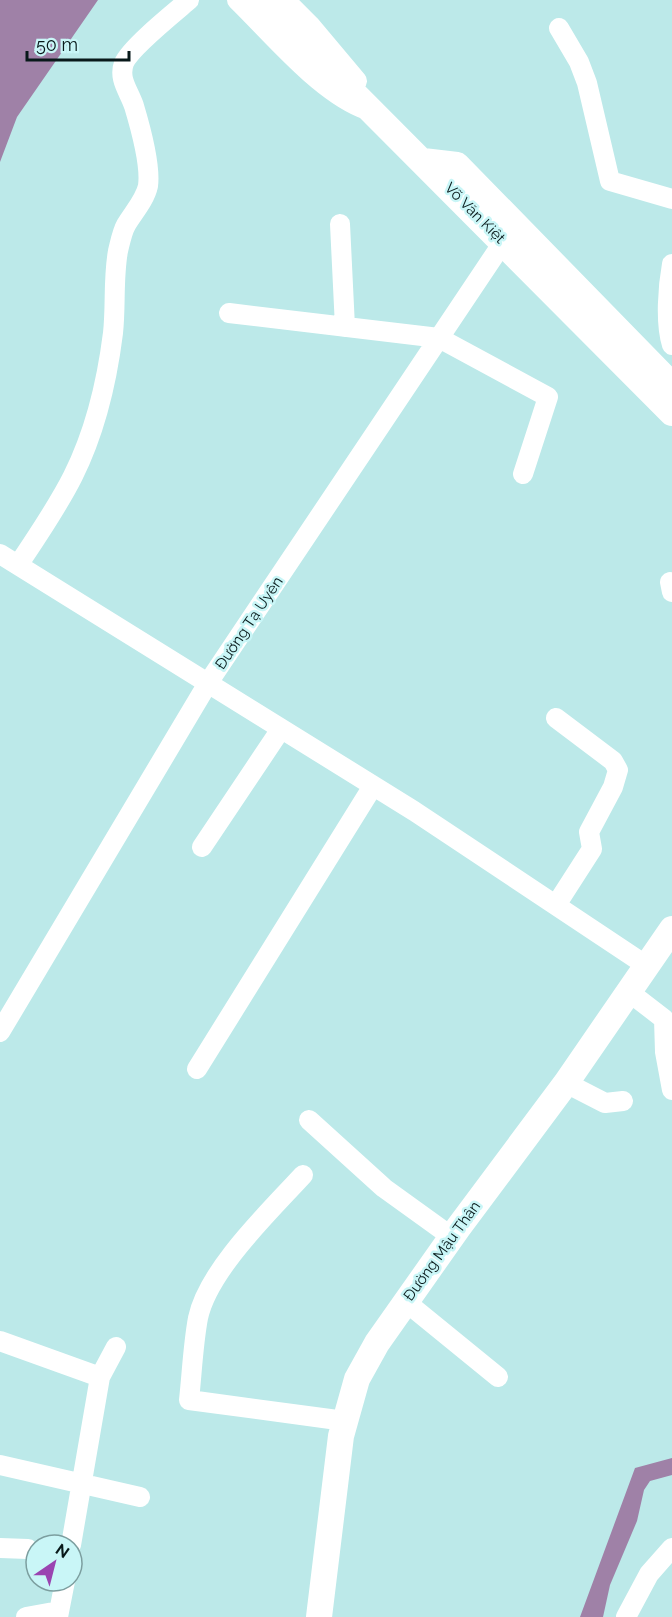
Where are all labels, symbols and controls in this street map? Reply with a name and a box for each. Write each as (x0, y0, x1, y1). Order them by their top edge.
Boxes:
scale bar (27, 24, 129, 62)
text: 50 m (36, 34, 78, 55)
street label: Võ Văn Kiệt (441, 179, 509, 247)
street label: Đường Tạ Uyên (211, 573, 287, 673)
street label: Đường Mậu Thân (400, 1198, 484, 1304)
north arrow (24, 1533, 84, 1593)
text: N (52, 1540, 73, 1562)

